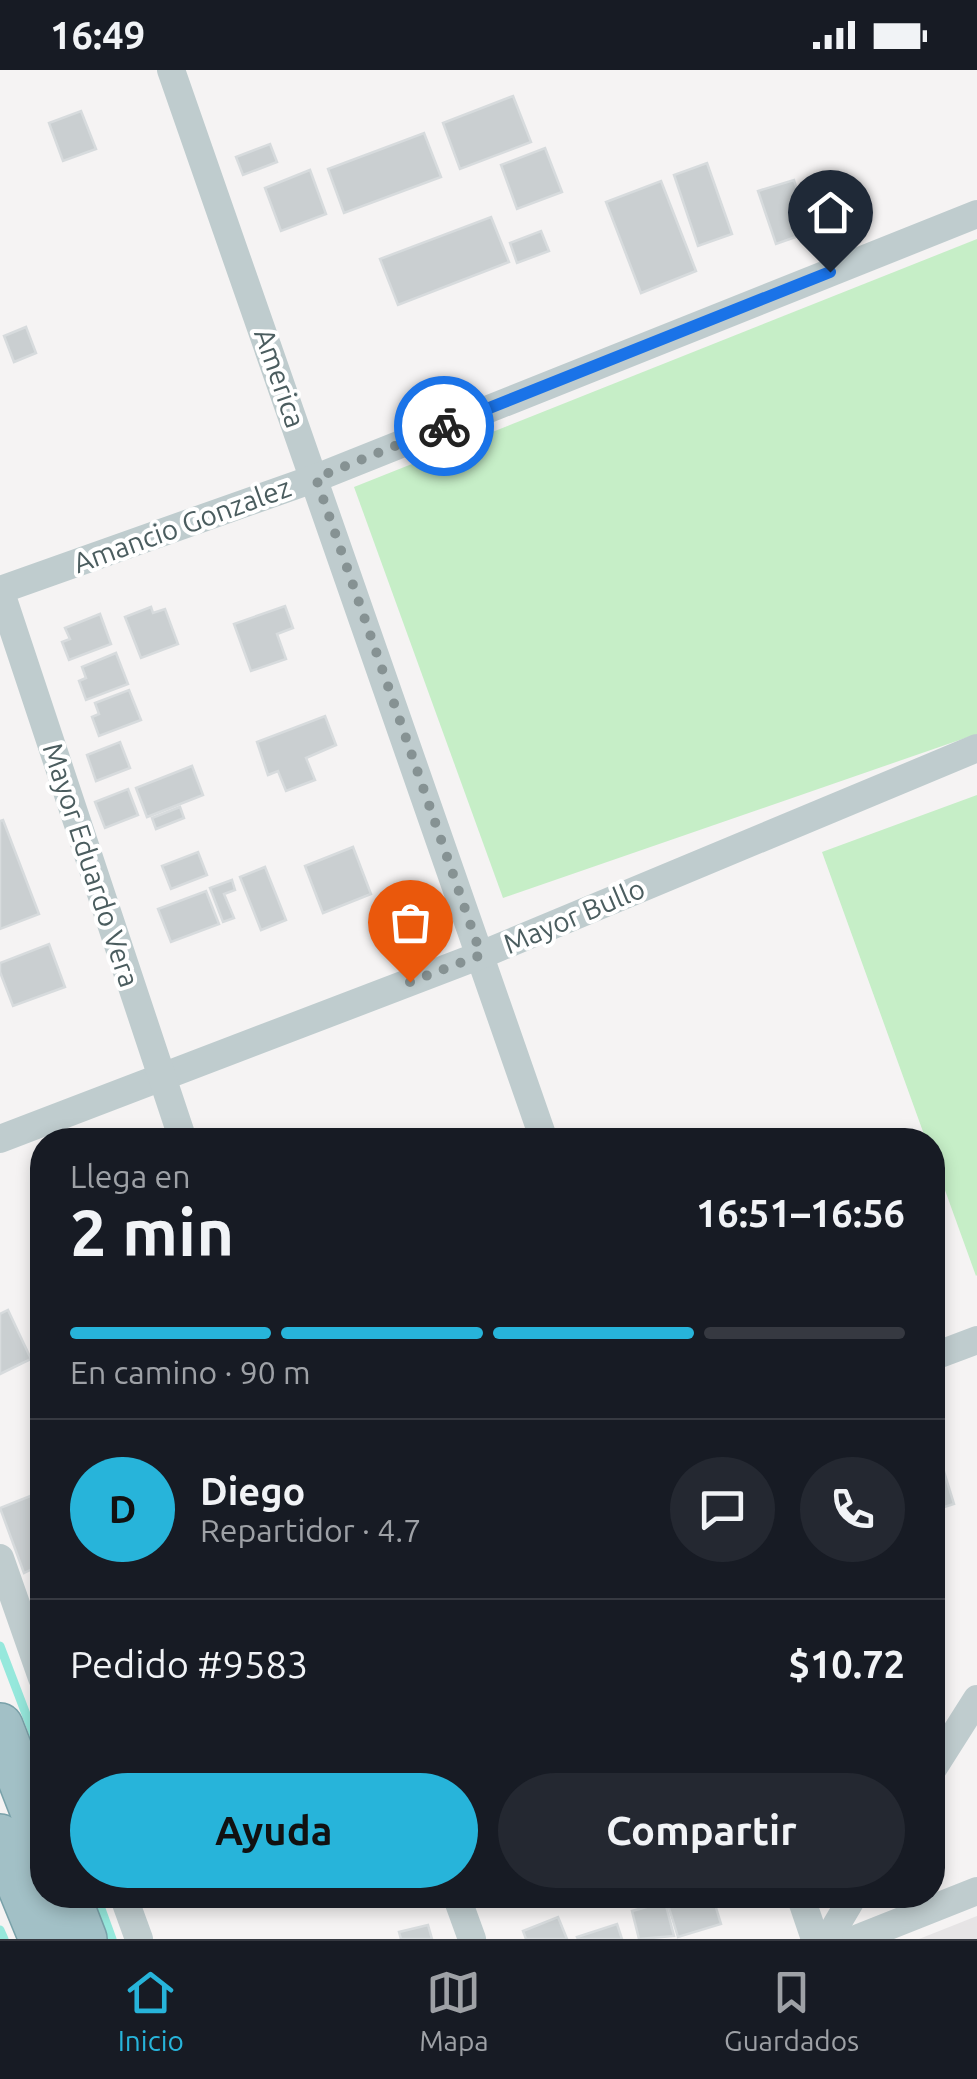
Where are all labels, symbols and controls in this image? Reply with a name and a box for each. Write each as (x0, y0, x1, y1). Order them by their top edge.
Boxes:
text: 16:49 (50, 14, 145, 56)
pin (788, 170, 873, 273)
icon: home (803, 185, 858, 240)
street label: America (249, 324, 312, 431)
courier (394, 376, 494, 476)
icon: bike (417, 399, 472, 454)
street label: Amancio Gonzalez (69, 471, 295, 578)
street label: Mayor Eduardo Vera (37, 739, 146, 991)
street label: Mayor Bullo (499, 872, 649, 959)
pin (368, 880, 453, 983)
icon: bag (383, 895, 438, 950)
text: Llega en (70, 1158, 190, 1194)
text: 16:51–16:56 (696, 1192, 905, 1234)
text: 2 min (70, 1195, 234, 1268)
text: En camino · 90 m (70, 1354, 311, 1390)
button: chat (670, 1457, 775, 1562)
button: phone (800, 1457, 905, 1562)
text: Diego (200, 1470, 305, 1512)
text: D (109, 1488, 136, 1530)
text: Repartidor · 4.7 (200, 1512, 421, 1548)
text: Pedido #9583 (70, 1643, 308, 1685)
text: $10.72 (788, 1643, 905, 1685)
button: Ayuda (70, 1773, 478, 1888)
button: Compartir (498, 1773, 905, 1888)
tab: Inicio (118, 1965, 184, 2056)
tab: Mapa (419, 1965, 489, 2056)
tab: Guardados (724, 1965, 859, 2056)

